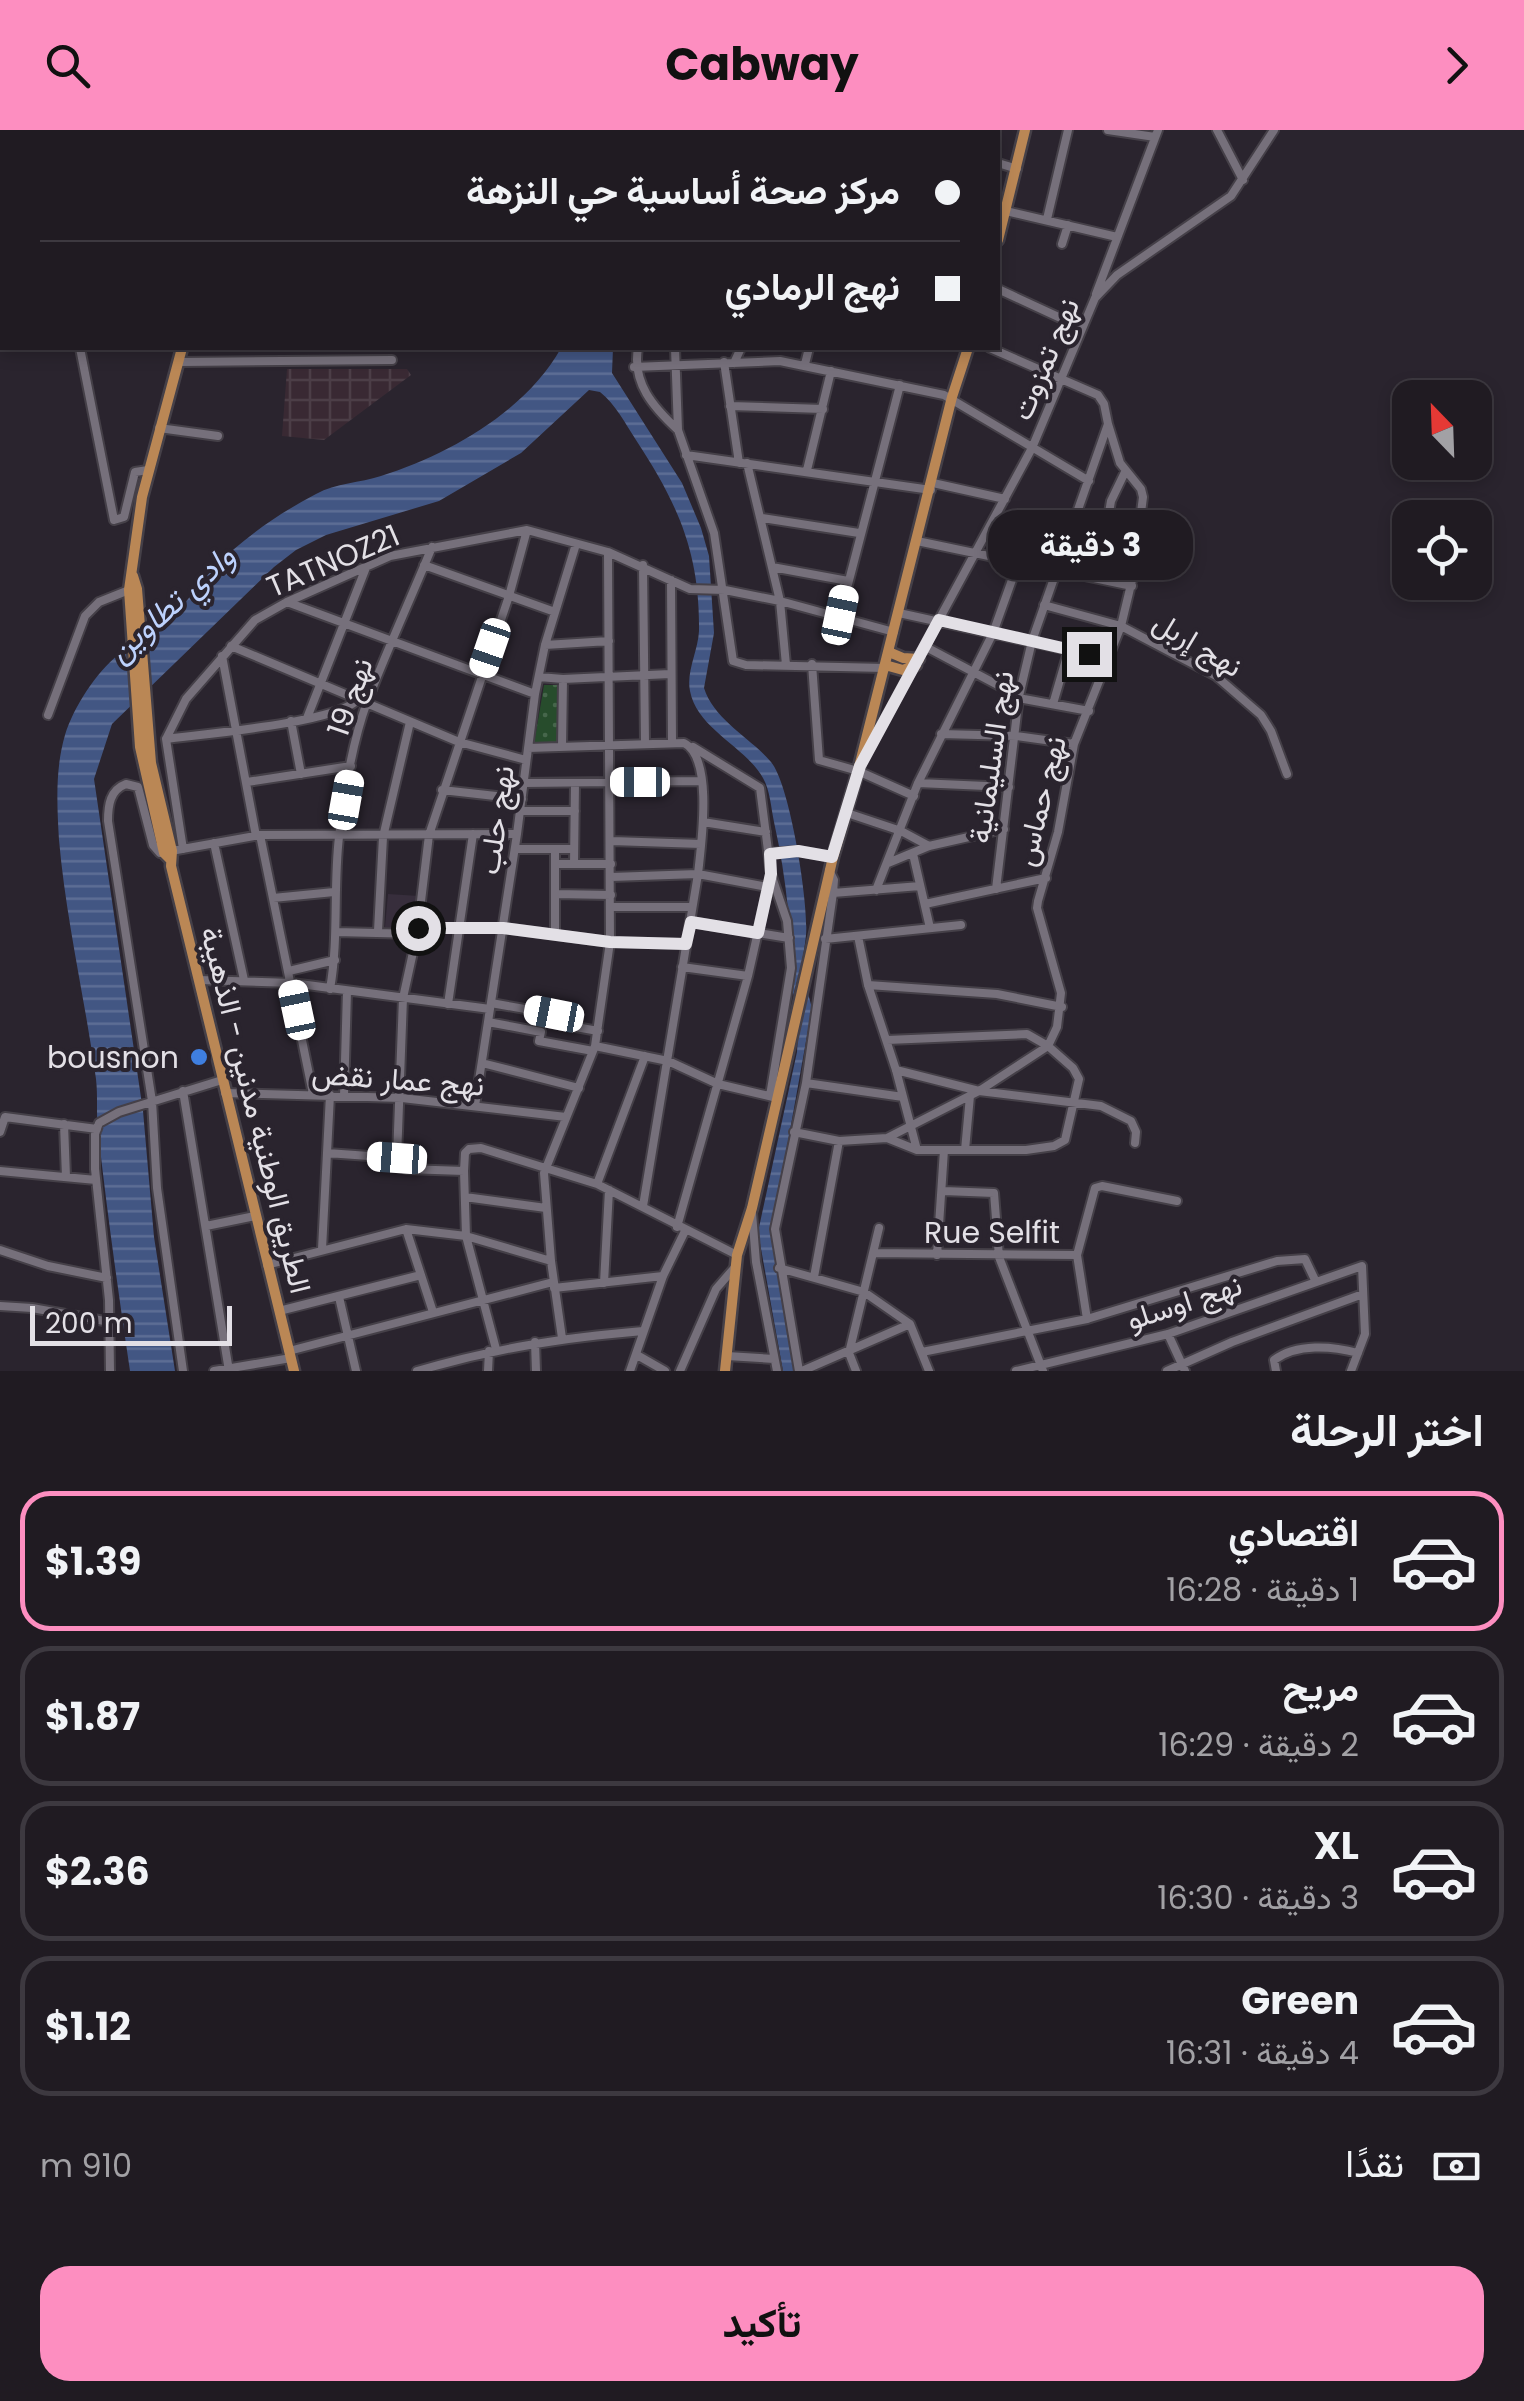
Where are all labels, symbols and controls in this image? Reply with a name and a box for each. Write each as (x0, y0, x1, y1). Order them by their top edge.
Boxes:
text: Cabway (665, 33, 859, 96)
icon: search (40, 38, 95, 93)
icon: forward (1429, 38, 1484, 93)
text: مركز صحة أساسية حي النزهة (466, 164, 900, 217)
text: نهج الرمادي (724, 260, 900, 313)
street label: نهج تمزوت (1000, 291, 1090, 427)
north arrow (1392, 380, 1492, 480)
map controls (1392, 380, 1492, 600)
button: locate (1392, 500, 1492, 600)
callout: 3 دقيقة (986, 509, 1192, 579)
street label: TATNOZ21 (260, 514, 406, 608)
text: 3 دقيقة (1040, 522, 1141, 567)
water label: وادي تطاوين (98, 534, 247, 675)
car (819, 583, 861, 647)
street label: نهج إربل (1145, 600, 1251, 688)
car (466, 615, 514, 681)
route end (1067, 632, 1112, 677)
street label: نهج 19 (317, 652, 383, 742)
street label: نهج السليمانية (958, 668, 1024, 846)
street label: نهج حماس (1003, 731, 1077, 871)
street label: نهج حلب (467, 763, 525, 877)
car (610, 767, 670, 797)
car (326, 768, 366, 832)
route start (396, 906, 441, 951)
street label: الطريق الوطنية مدنين - الذهيبة (190, 922, 322, 1298)
car (276, 978, 318, 1042)
car (522, 994, 586, 1034)
place label: bousnon (47, 1036, 179, 1079)
marker: bousnon (188, 1046, 210, 1068)
street label: نهج عمار نقض (310, 1052, 486, 1106)
car (366, 1141, 428, 1175)
street label: Rue Selfit (924, 1211, 1060, 1254)
street label: نهج اوسلو (1121, 1263, 1247, 1341)
scale bar (30, 1301, 232, 1346)
text: 200 m (45, 1304, 133, 1343)
text: اختر الرحلة (1290, 1399, 1484, 1462)
text: اقتصادي (1228, 1506, 1359, 1559)
icon: car (1389, 1516, 1479, 1606)
text: $1.39 (45, 1535, 141, 1588)
text: 1 دقيقة · 16:28 (1166, 1567, 1359, 1612)
text: مريح (1283, 1661, 1359, 1714)
icon: car (1389, 1671, 1479, 1761)
text: $1.87 (45, 1690, 140, 1743)
text: 2 دقيقة · 16:29 (1158, 1722, 1359, 1767)
text: XL (1314, 1819, 1359, 1872)
icon: car (1389, 1826, 1479, 1916)
text: $2.36 (45, 1845, 150, 1898)
text: 3 دقيقة · 16:30 (1157, 1875, 1359, 1920)
text: Green (1241, 1974, 1359, 2027)
icon: car (1389, 1981, 1479, 2071)
text: $1.12 (45, 2000, 131, 2053)
text: 4 دقيقة · 16:31 (1166, 2030, 1359, 2075)
text: نقدًا (1345, 2137, 1404, 2190)
icon: cash (1429, 2139, 1484, 2194)
text: 910 m (40, 2143, 132, 2188)
button: تأكيد (40, 2266, 1484, 2381)

